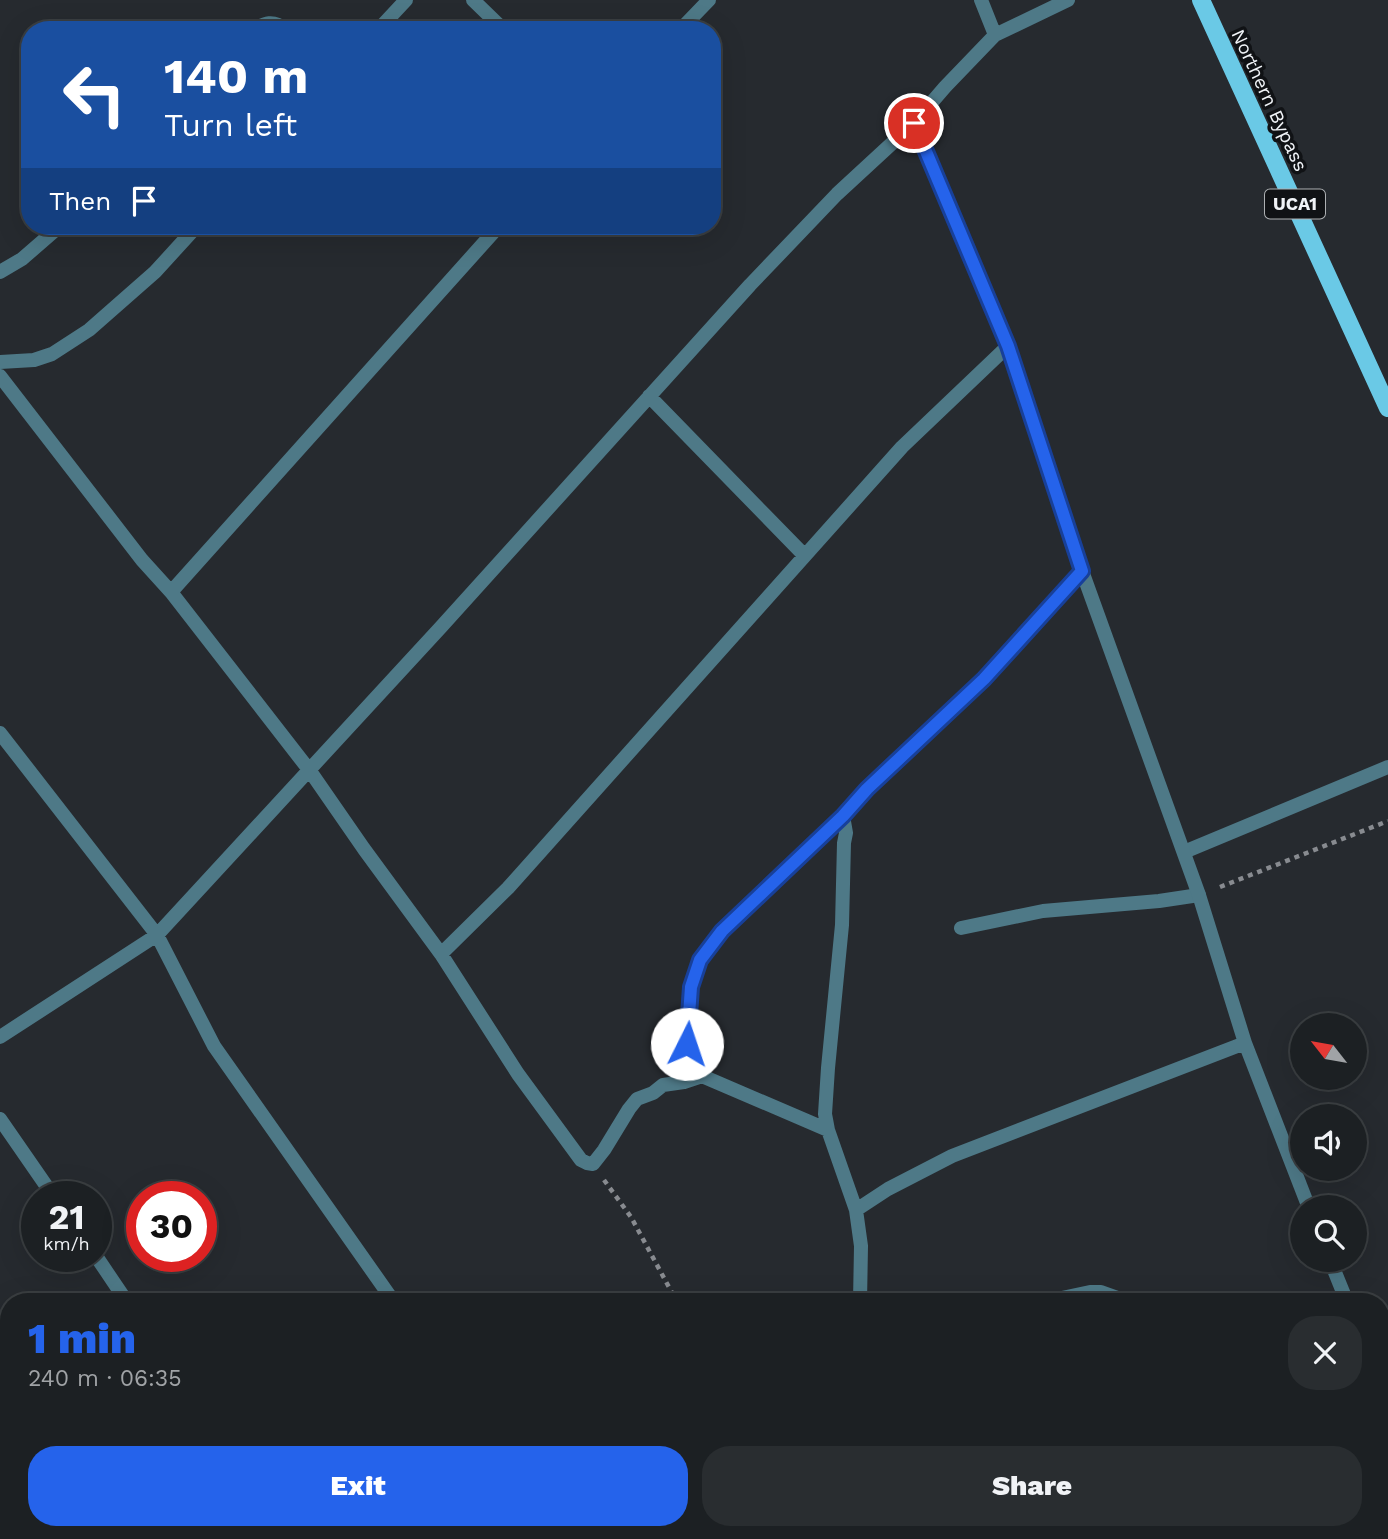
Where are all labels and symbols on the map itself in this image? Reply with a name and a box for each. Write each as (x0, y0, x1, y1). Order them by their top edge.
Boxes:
street label: Northern Bypass (1227, 26, 1313, 175)
pin (884, 93, 944, 153)
road number: UCA1 (1265, 190, 1325, 218)
position arrow (650, 1007, 724, 1081)
north arrow (1290, 1013, 1367, 1090)
speed limit sign: 30 (126, 1181, 217, 1272)

